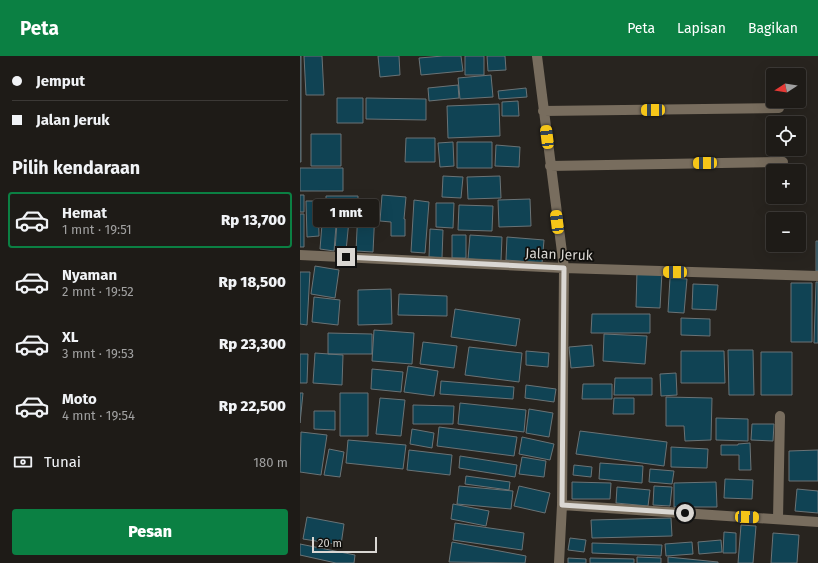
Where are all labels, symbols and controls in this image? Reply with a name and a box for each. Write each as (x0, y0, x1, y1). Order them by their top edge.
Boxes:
text: Peta (20, 17, 59, 40)
text: Peta (627, 20, 655, 37)
text: Lapisan (677, 20, 726, 37)
text: Bagikan (748, 20, 798, 37)
north arrow (766, 68, 806, 108)
map controls (766, 68, 806, 252)
text: Jemput (36, 72, 85, 90)
car (641, 104, 665, 116)
text: Jalan Jeruk (36, 111, 110, 129)
button: locate (766, 116, 806, 156)
car (540, 124, 554, 150)
text: Pilih kendaraan (12, 157, 140, 179)
car (693, 157, 717, 169)
button: + (766, 164, 806, 204)
callout: 1 mnt (313, 199, 379, 227)
icon: car (14, 202, 50, 238)
text: Hemat (62, 204, 107, 222)
text: 1 mnt (330, 205, 362, 220)
car (550, 209, 564, 235)
text: Rp 13,700 (221, 211, 286, 229)
button: − (766, 212, 806, 252)
text: 1 mnt · 19:51 (62, 222, 132, 237)
street label: Jalan Jeruk (525, 245, 594, 264)
route end (337, 248, 355, 266)
icon: car (14, 264, 50, 300)
text: Nyaman (62, 266, 117, 284)
car (663, 266, 687, 278)
text: Rp 18,500 (219, 273, 286, 291)
text: 2 mnt · 19:52 (62, 284, 134, 299)
icon: car (14, 326, 50, 362)
text: XL (62, 328, 78, 346)
text: Rp 23,300 (219, 335, 286, 353)
text: 3 mnt · 19:53 (62, 346, 134, 361)
icon: car (14, 388, 50, 424)
text: Moto (62, 390, 97, 408)
text: Rp 22,500 (219, 397, 286, 415)
text: 4 mnt · 19:54 (62, 408, 135, 423)
icon: cash (12, 451, 34, 473)
text: Tunai (44, 453, 81, 471)
text: 180 m (253, 455, 288, 470)
route start (676, 504, 694, 522)
button: Pesan (12, 509, 288, 555)
car (735, 510, 759, 524)
scale bar (312, 535, 377, 554)
text: 20 m (318, 537, 342, 550)

